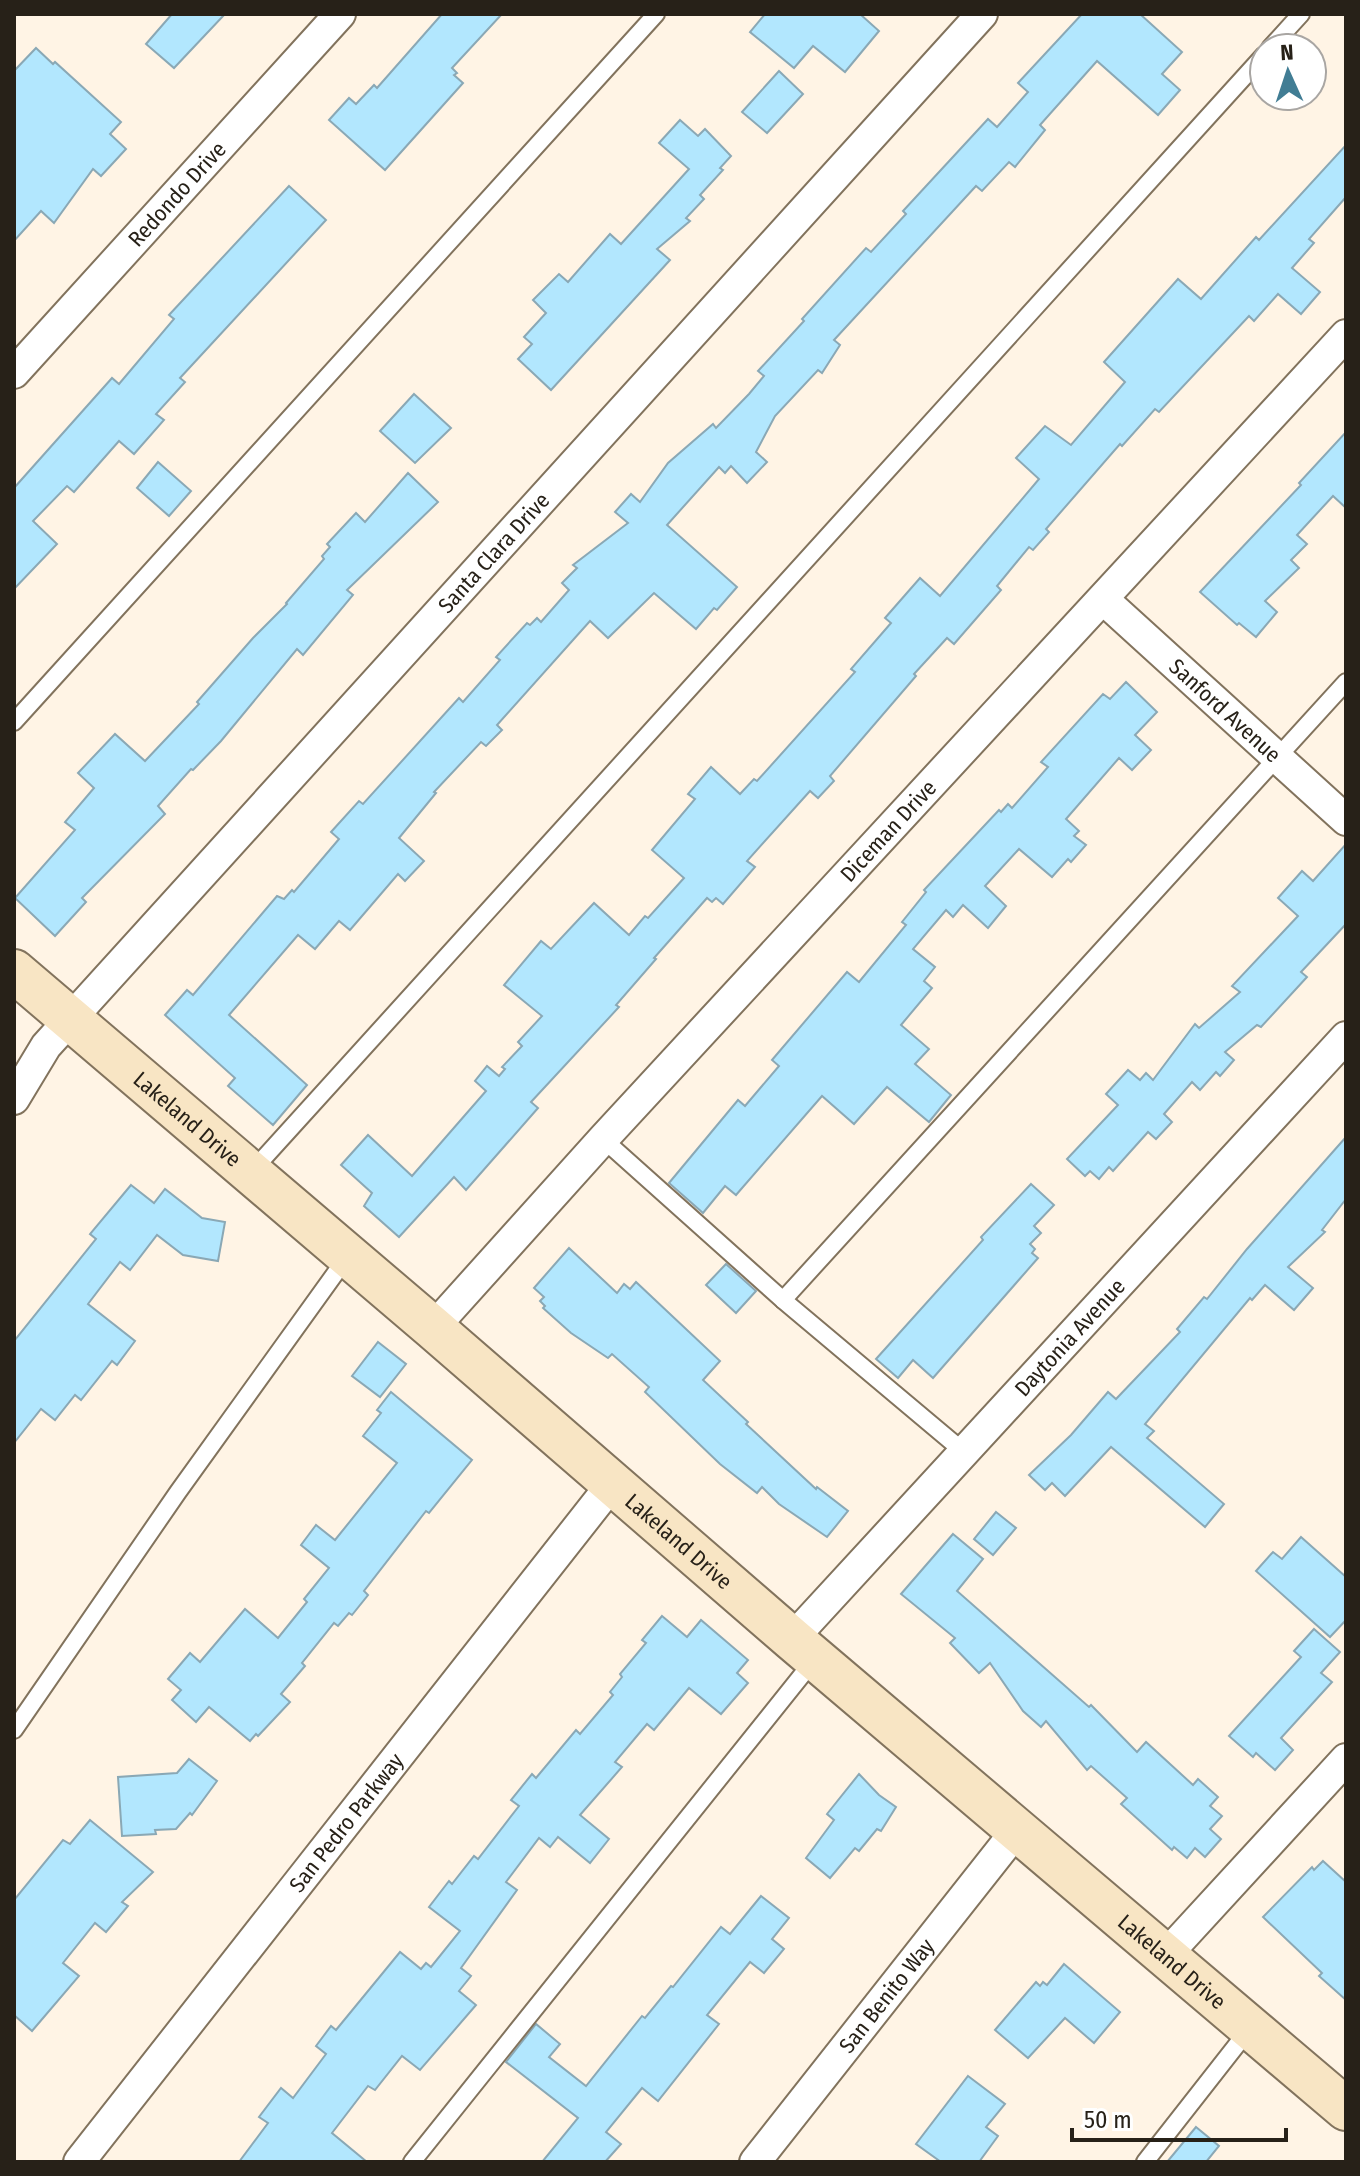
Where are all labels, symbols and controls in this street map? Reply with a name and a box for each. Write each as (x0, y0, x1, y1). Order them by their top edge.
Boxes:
north arrow (1248, 32, 1328, 112)
text: N (1280, 39, 1294, 66)
street label: Redondo Drive (122, 136, 231, 252)
street label: Santa Clara Drive (432, 487, 555, 618)
street label: Sanford Avenue (1164, 653, 1287, 768)
street label: Diceman Drive (834, 774, 942, 887)
street label: Lakeland Drive (128, 1065, 247, 1172)
street label: Daytonia Avenue (1009, 1273, 1131, 1402)
street label: Lakeland Drive (620, 1487, 738, 1595)
street label: San Pedro Parkway (283, 1747, 409, 1897)
street label: Lakeland Drive (1113, 1908, 1232, 2015)
street label: San Benito Way (833, 1933, 940, 2058)
scale bar (1072, 2092, 1286, 2142)
text: 50 m (1084, 2106, 1132, 2134)

